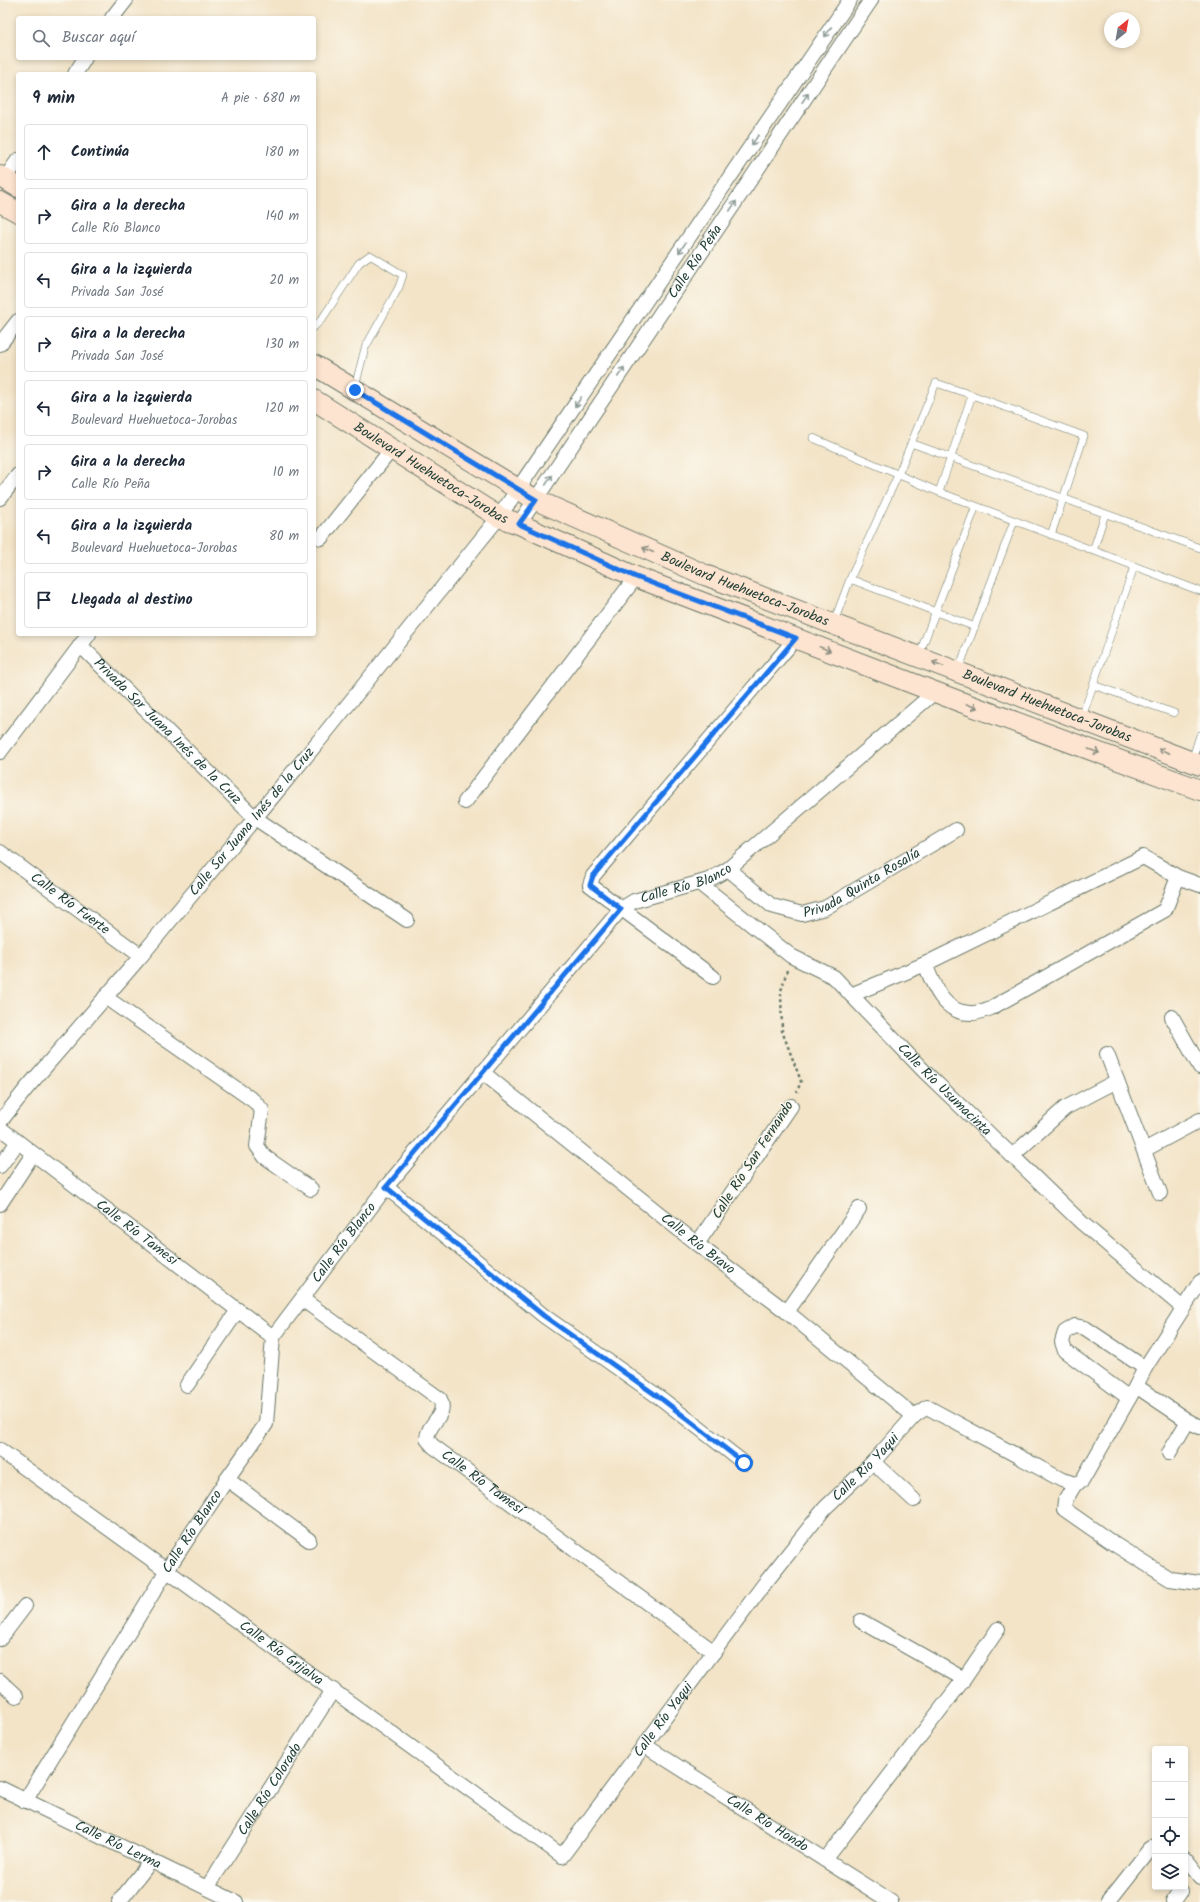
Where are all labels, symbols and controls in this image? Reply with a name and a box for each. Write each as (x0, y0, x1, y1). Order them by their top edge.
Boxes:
north arrow (1104, 12, 1140, 48)
search box (16, 16, 316, 60)
text: Buscar aquí (62, 26, 135, 50)
icon: search (30, 27, 52, 49)
one-way arrow (824, 27, 832, 38)
text: 9 min (32, 85, 75, 112)
text: A pie · 680 m (221, 88, 300, 109)
one-way arrow (801, 93, 809, 104)
one-way arrow (751, 134, 759, 145)
text: Continúa (71, 140, 129, 164)
icon: ahead (33, 141, 55, 163)
text: 180 m (265, 142, 299, 163)
text: Gira a la derecha (71, 194, 185, 218)
one-way arrow (729, 201, 737, 212)
icon: right (33, 205, 55, 227)
text: 140 m (266, 206, 299, 227)
text: Calle Río Blanco (71, 218, 160, 239)
street label: Calle Río Peña (662, 220, 728, 303)
one-way arrow (678, 242, 686, 253)
text: Gira a la izquierda (71, 258, 192, 282)
icon: left (33, 269, 55, 291)
text: 20 m (269, 270, 299, 291)
text: Privada San José (71, 282, 163, 303)
text: Gira a la derecha (71, 322, 185, 346)
icon: right (33, 333, 55, 355)
text: 130 m (265, 334, 299, 355)
text: Privada San José (71, 346, 163, 367)
one-way arrow (618, 366, 626, 378)
route end (346, 381, 364, 399)
text: Gira a la izquierda (71, 386, 192, 410)
one-way arrow (574, 396, 582, 407)
icon: left (33, 397, 55, 419)
text: 120 m (265, 398, 299, 419)
text: Boulevard Huehuetoca-Jorobas (71, 410, 237, 431)
street label: Boulevard Huehuetoca-Jorobas (349, 417, 511, 530)
text: Gira a la derecha (71, 450, 185, 474)
icon: right (33, 461, 55, 483)
text: 10 m (273, 462, 299, 483)
text: Calle Río Peña (71, 474, 150, 495)
one-way arrow (545, 475, 553, 486)
text: Gira a la izquierda (71, 514, 192, 538)
icon: left (33, 525, 55, 547)
text: 80 m (269, 526, 299, 547)
text: Boulevard Huehuetoca-Jorobas (71, 538, 237, 559)
one-way arrow (642, 546, 654, 553)
street label: Boulevard Huehuetoca-Jorobas (657, 546, 832, 633)
text: Llegada al destino (71, 588, 193, 612)
icon: arrive (33, 589, 55, 611)
one-way arrow (819, 645, 831, 653)
street label: Privada Sor Juana Inés de la Cruz (88, 653, 247, 810)
one-way arrow (932, 660, 944, 668)
street label: Boulevard Huehuetoca-Jorobas (959, 664, 1135, 749)
one-way arrow (966, 703, 978, 711)
street label: Calle Sor Juana Inés de la Cruz (184, 743, 320, 901)
one-way arrow (1158, 747, 1170, 755)
one-way arrow (1088, 748, 1100, 756)
street label: Privada Quinta Rosalía (801, 842, 925, 924)
street label: Calle Río Blanco (638, 858, 738, 910)
street label: Calle Río Fuerte (26, 867, 115, 941)
street label: Calle Río Usumacinta (892, 1038, 997, 1141)
street label: Calle Río San Fernando (706, 1096, 800, 1224)
street label: Calle Río Tamesí (91, 1194, 184, 1273)
street label: Calle Río Blanco (306, 1198, 382, 1288)
street label: Calle Río Bravo (656, 1208, 740, 1280)
street label: Calle Río Yaqui (827, 1428, 905, 1507)
street label: Calle Río Tamesí (436, 1444, 531, 1522)
route start (735, 1454, 753, 1472)
street label: Calle Río Blanco (157, 1485, 228, 1578)
street label: Calle Río Grijalva (234, 1615, 328, 1691)
street label: Calle Río Yaqui (628, 1677, 699, 1762)
street label: Calle Río Colorado (232, 1739, 308, 1840)
map controls (1152, 1746, 1188, 1890)
button: + (1152, 1746, 1188, 1782)
button: − (1152, 1782, 1188, 1818)
street label: Calle Río Hondo (722, 1789, 813, 1858)
street label: Calle Río Lerma (71, 1815, 165, 1875)
button: locate (1152, 1818, 1188, 1854)
button: layers (1152, 1854, 1188, 1890)

